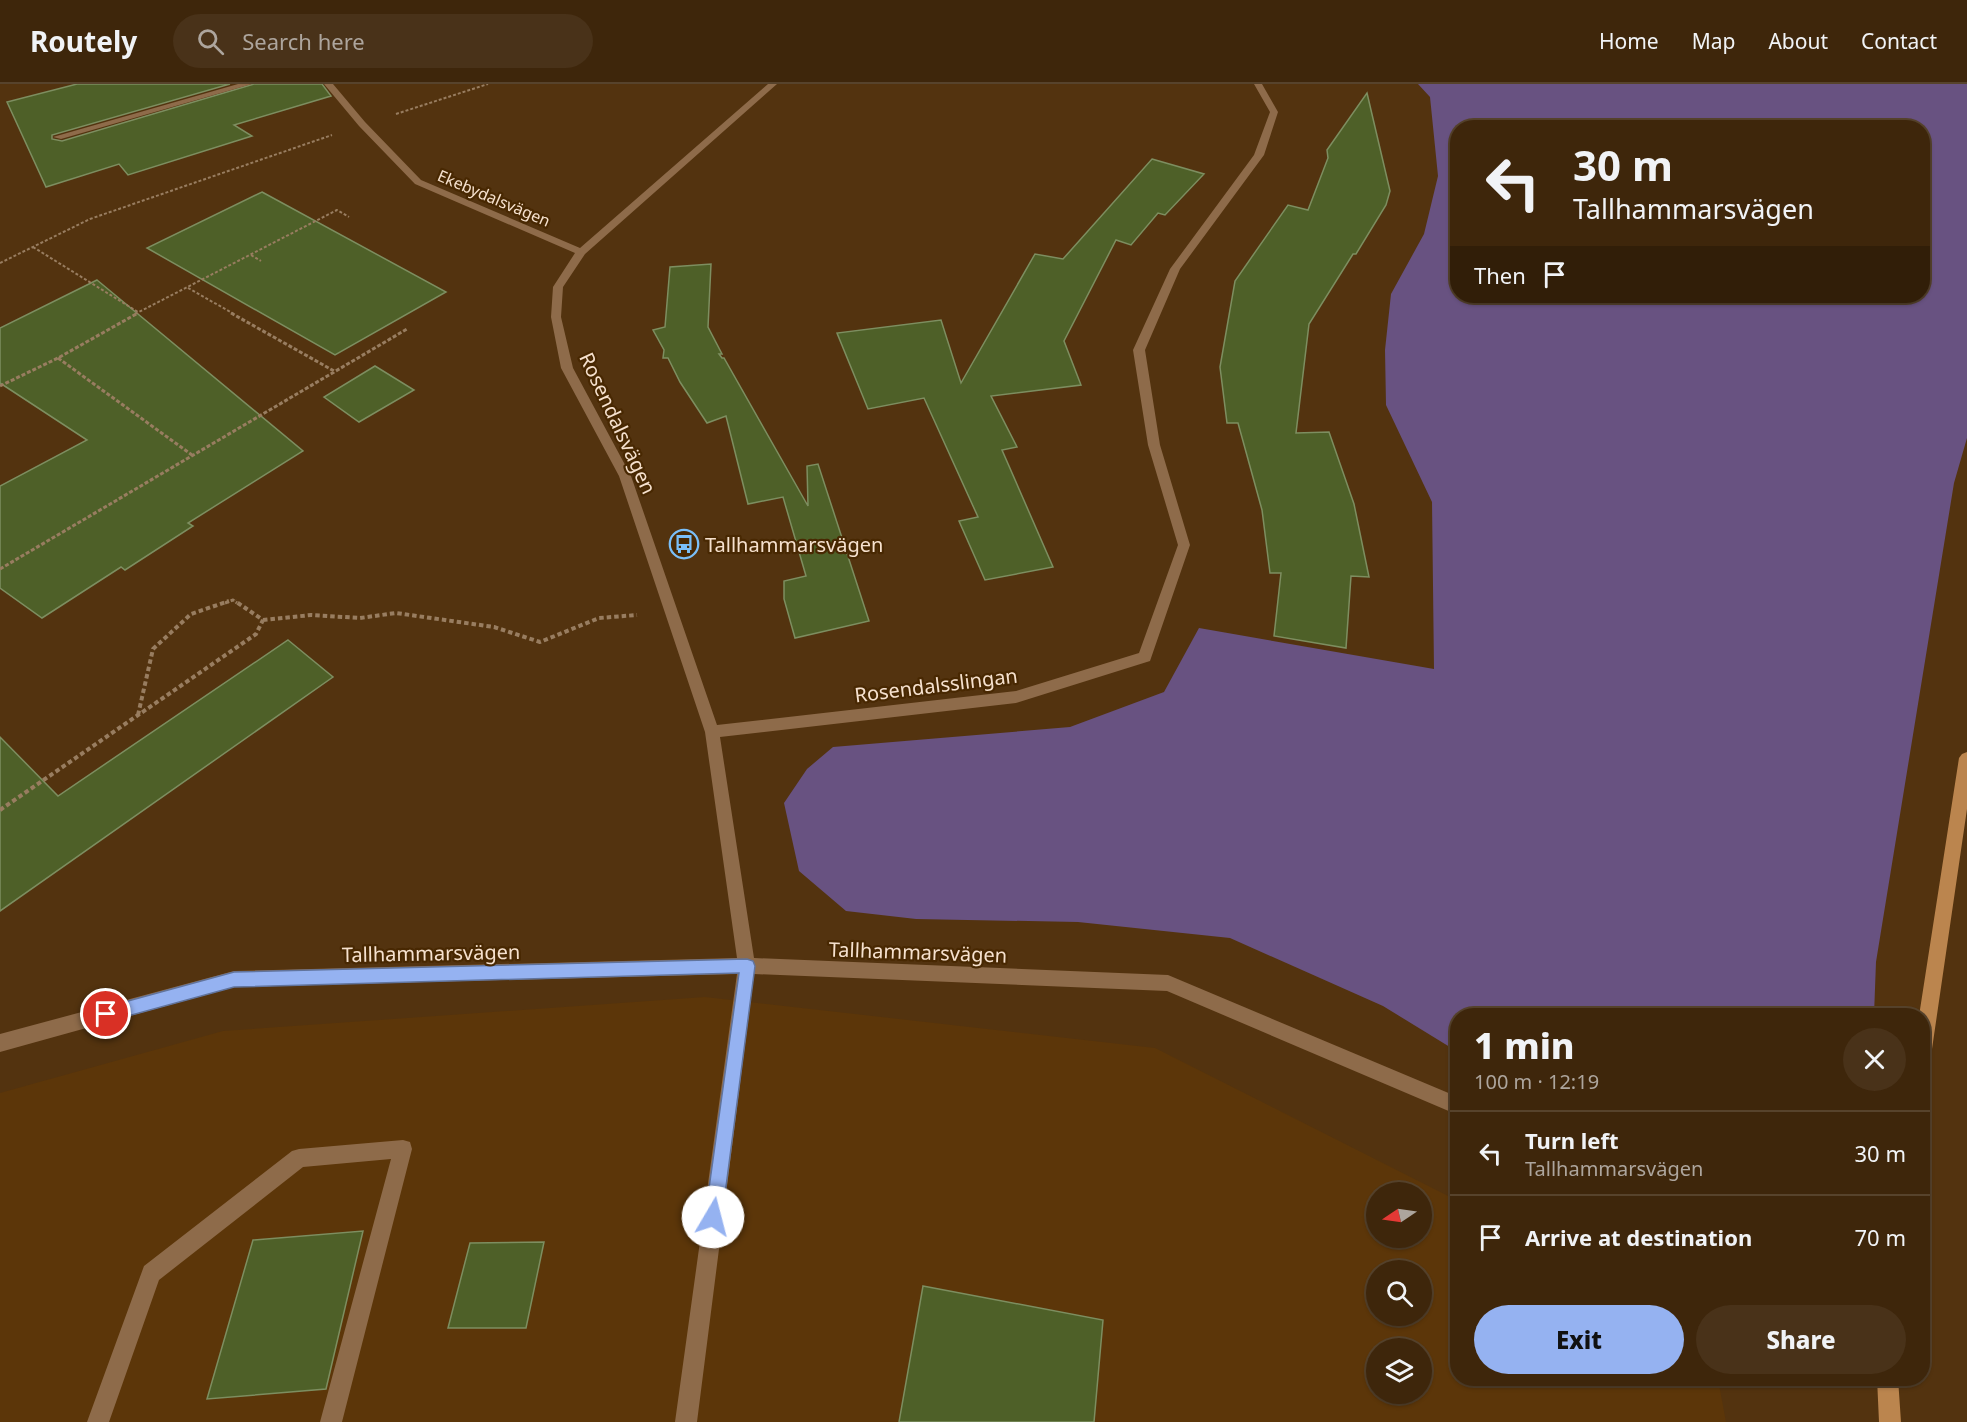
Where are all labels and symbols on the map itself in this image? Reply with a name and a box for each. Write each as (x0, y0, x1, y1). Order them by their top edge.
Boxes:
street label: Ekebydalsvägen (434, 164, 554, 232)
street label: Rosendalsvägen (573, 348, 663, 498)
bus stop icon: Tallhammarsvägen (668, 528, 700, 560)
place label: Tallhammarsvägen (705, 531, 883, 558)
street label: Rosendalsslingan (853, 662, 1019, 708)
street label: Tallhammarsvägen (828, 935, 1008, 969)
street label: Tallhammarsvägen (342, 938, 520, 968)
pin (80, 988, 131, 1039)
north arrow (1366, 1182, 1432, 1248)
position arrow (681, 1185, 745, 1249)

